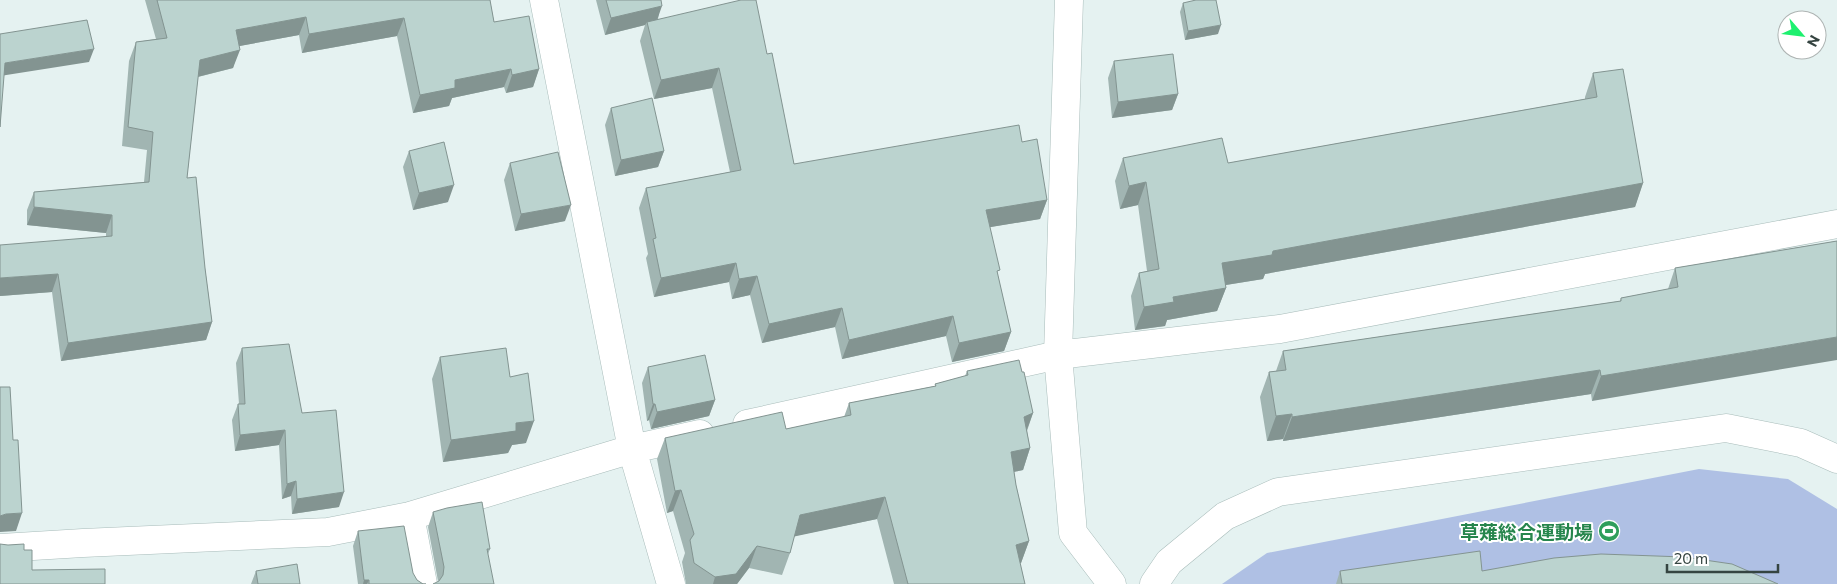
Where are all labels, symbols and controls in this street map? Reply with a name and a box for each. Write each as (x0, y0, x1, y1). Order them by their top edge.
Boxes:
north arrow (1777, 10, 1827, 60)
text: N (1804, 33, 1824, 50)
sports icon: 草薙総合運動場 (1597, 519, 1621, 543)
place label: 草薙総合運動場 (1460, 520, 1593, 543)
scale bar (1667, 542, 1778, 574)
text: 20 m (1674, 549, 1708, 567)

